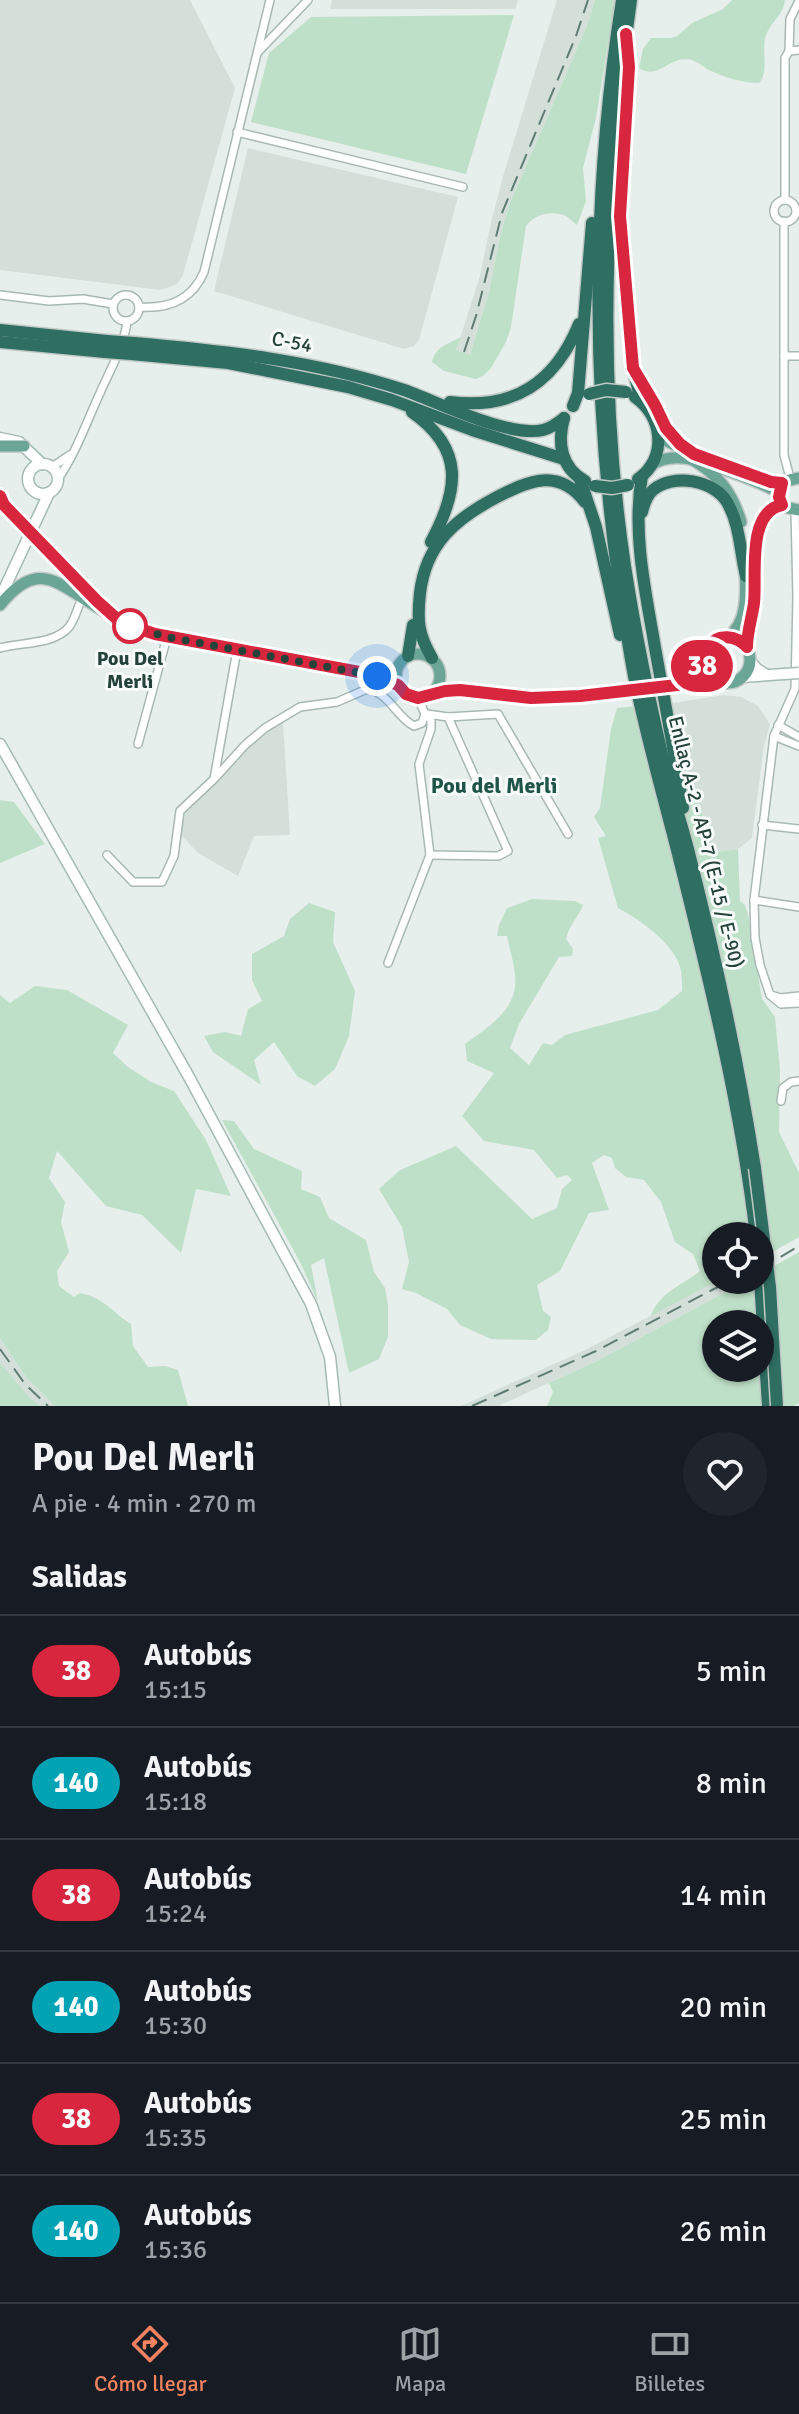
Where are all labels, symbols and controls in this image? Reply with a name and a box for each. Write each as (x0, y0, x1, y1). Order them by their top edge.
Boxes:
street label: C-54 (270, 326, 315, 358)
marker: Pou Del Merli (113, 609, 147, 643)
line badge: 38 (666, 640, 738, 692)
place label: Pou Del Merli (97, 646, 163, 694)
text: 38 (687, 649, 717, 683)
your location (357, 656, 397, 696)
street label: Enllaç A-2 - AP-7 (E-15 / E-90) (663, 713, 749, 971)
district label: Pou del Merli (431, 772, 557, 799)
map controls (702, 1222, 774, 1382)
button: locate (702, 1222, 774, 1294)
button: layers (702, 1310, 774, 1382)
button: heart (683, 1432, 767, 1516)
text: Pou Del Merli (32, 1434, 255, 1481)
text: A pie · 4 min · 270 m (32, 1488, 256, 1520)
text: Salidas (32, 1559, 127, 1596)
text: Autobús (144, 1637, 252, 1674)
text: 5 min (696, 1653, 767, 1690)
text: 38 (61, 1654, 91, 1688)
text: 15:15 (144, 1674, 207, 1706)
text: Autobús (144, 1749, 252, 1786)
text: 8 min (696, 1765, 767, 1802)
text: 140 (53, 1766, 99, 1800)
text: 15:18 (144, 1786, 207, 1818)
text: Autobús (144, 1861, 252, 1898)
text: 14 min (680, 1877, 767, 1914)
text: 38 (61, 1878, 91, 1912)
text: 15:24 (144, 1898, 207, 1930)
text: Autobús (144, 1973, 252, 2010)
text: 20 min (680, 1989, 767, 2026)
text: 140 (53, 1990, 99, 2024)
text: 15:30 (144, 2010, 207, 2042)
text: Autobús (144, 2085, 252, 2122)
text: 25 min (680, 2101, 767, 2138)
text: 38 (61, 2102, 91, 2136)
text: 15:35 (144, 2122, 207, 2154)
text: Autobús (144, 2197, 252, 2234)
text: 26 min (680, 2213, 767, 2250)
text: 140 (53, 2214, 99, 2248)
text: 15:36 (144, 2234, 207, 2266)
tab: Cómo llegar (94, 2322, 207, 2397)
tab: Mapa (395, 2322, 446, 2397)
tab: Billetes (634, 2322, 705, 2397)

